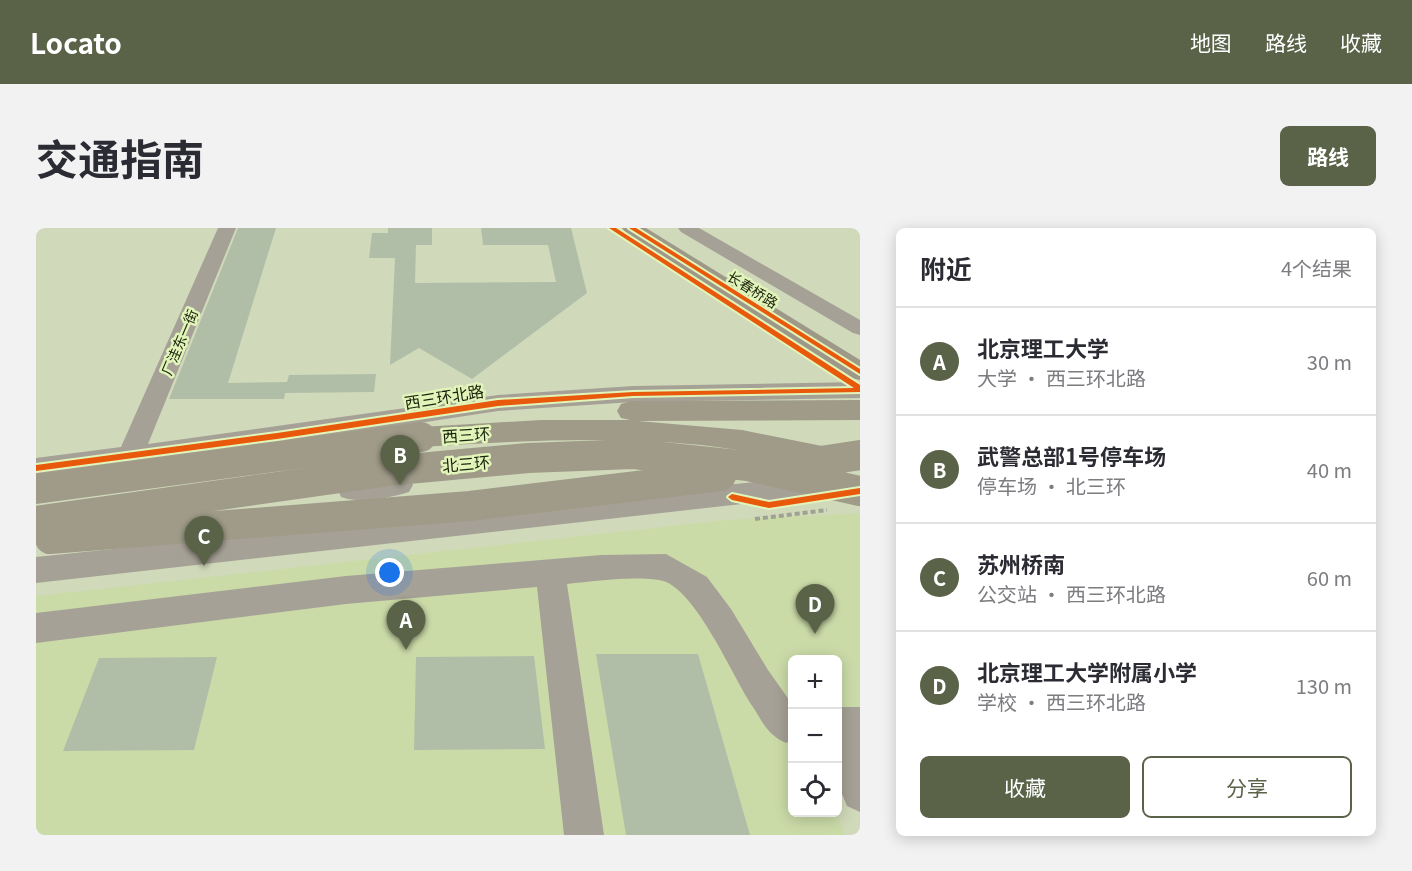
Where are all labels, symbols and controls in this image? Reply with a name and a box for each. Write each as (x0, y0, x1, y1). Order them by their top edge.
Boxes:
text: Locato (30, 22, 122, 62)
text: 地图 (1190, 27, 1232, 57)
text: 路线 (1265, 27, 1307, 57)
text: 收藏 (1340, 27, 1382, 57)
text: 交通指南 (36, 126, 204, 187)
button: 路线 (1280, 126, 1376, 186)
text: 附近 (920, 249, 972, 286)
text: 4个结果 (1281, 253, 1352, 282)
street label: 长春桥路 (724, 266, 782, 312)
street label: 厂洼东一街 (156, 306, 202, 378)
text: 北京理工大学 (977, 331, 1109, 363)
text: A (933, 347, 946, 376)
text: 30 m (1307, 347, 1352, 376)
text: 大学 · 西三环北路 (977, 363, 1146, 392)
street label: 西三环北路 (403, 378, 485, 414)
street label: 西三环 (441, 420, 491, 448)
pin: B (380, 436, 420, 485)
text: 武警总部1号停车场 (977, 439, 1166, 471)
street label: 北三环 (441, 449, 491, 477)
text: B (933, 455, 946, 484)
text: 40 m (1307, 455, 1352, 484)
text: 停车场 · 北三环 (977, 471, 1126, 500)
pin: C (184, 516, 224, 566)
text: 苏州桥南 (977, 547, 1065, 579)
your location (375, 558, 404, 587)
text: C (933, 563, 946, 592)
text: 60 m (1307, 563, 1352, 592)
text: 公交站 · 西三环北路 (977, 579, 1166, 608)
pin: D (796, 584, 834, 634)
pin: A (386, 600, 425, 650)
map controls (788, 655, 842, 817)
button: + (788, 655, 842, 709)
text: 北京理工大学附属小学 (977, 655, 1197, 687)
text: D (932, 671, 947, 700)
text: 130 m (1296, 671, 1352, 700)
text: 学校 · 西三环北路 (977, 687, 1146, 716)
button: − (788, 709, 842, 763)
button: 收藏 (920, 756, 1130, 818)
button: 分享 (1142, 756, 1352, 818)
button: locate (788, 763, 842, 817)

